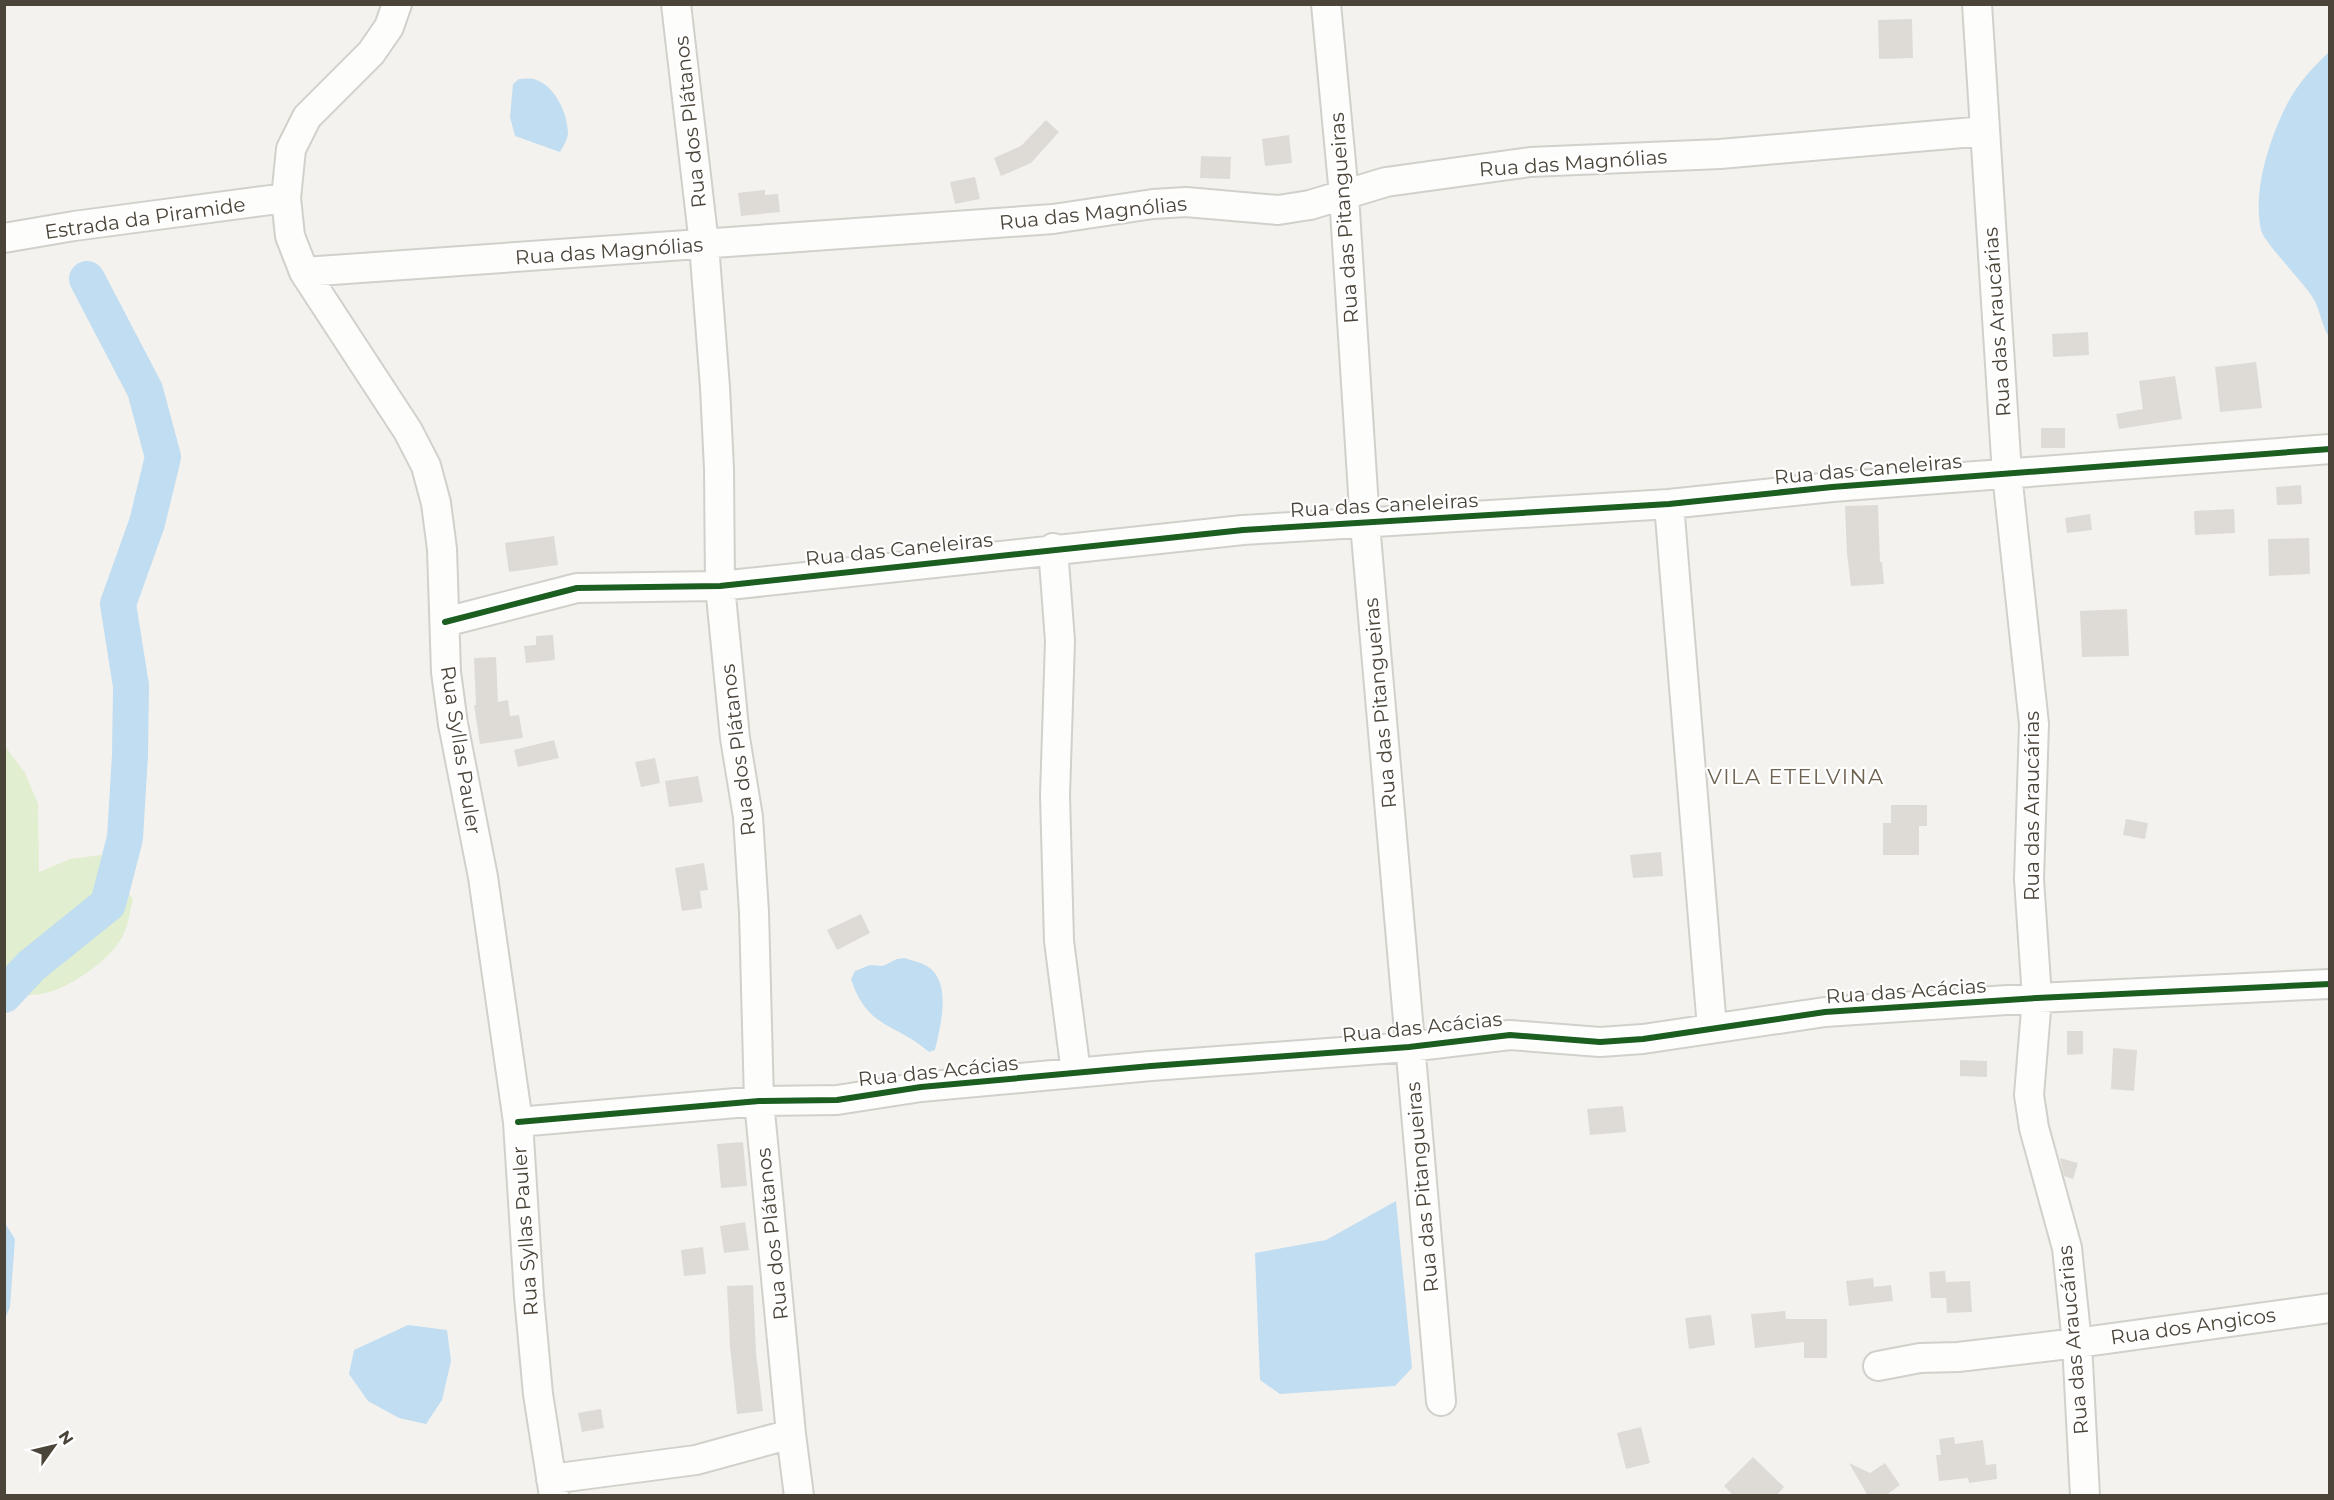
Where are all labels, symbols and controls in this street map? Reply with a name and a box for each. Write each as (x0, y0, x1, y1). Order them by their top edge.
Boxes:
street label: Rua dos Plátanos (669, 35, 711, 209)
street label: Rua das Pitangueiras (1325, 112, 1363, 324)
street label: Rua das Magnólias (1478, 144, 1668, 182)
street label: Rua das Magnólias (998, 191, 1188, 235)
street label: Estrada da Piramide (43, 192, 247, 244)
street label: Rua das Araucárias (1978, 226, 2016, 418)
street label: Rua das Magnólias (514, 232, 704, 270)
street label: Rua das Caneleiras (1773, 449, 1963, 489)
street label: Rua das Caneleiras (1289, 488, 1479, 522)
street label: Rua das Caneleiras (804, 527, 994, 571)
street label: Rua das Pitangueiras (1359, 596, 1401, 809)
street label: Rua dos Plátanos (716, 662, 760, 837)
street label: Rua Syllas Pauler (436, 664, 486, 836)
street label: Rua das Araucárias (2020, 711, 2044, 901)
district label: VILA ETELVINA (1707, 764, 1885, 789)
street label: Rua das Acácias (1825, 973, 1987, 1009)
street label: Rua das Acácias (1341, 1007, 1503, 1047)
street label: Rua das Acácias (857, 1051, 1019, 1091)
street label: Rua das Pitangueiras (1401, 1080, 1443, 1293)
street label: Rua Syllas Pauler (507, 1145, 543, 1317)
street label: Rua dos Plátanos (751, 1147, 793, 1321)
street label: Rua das Araucárias (2053, 1244, 2093, 1436)
street label: Rua dos Angicos (2109, 1303, 2277, 1349)
north arrow (24, 1416, 84, 1476)
text: N (55, 1427, 78, 1449)

